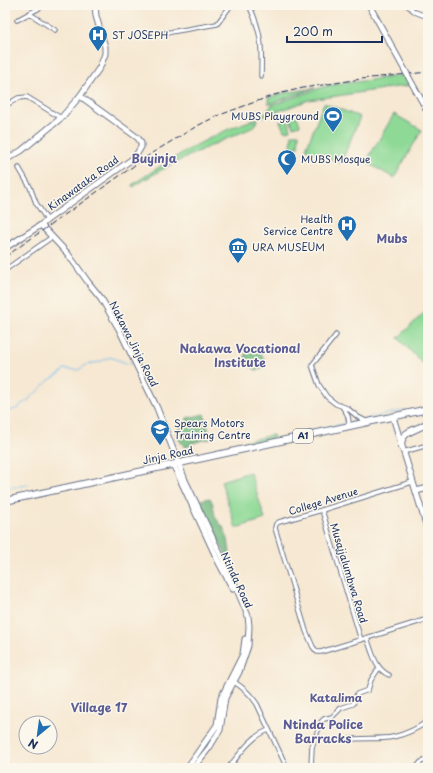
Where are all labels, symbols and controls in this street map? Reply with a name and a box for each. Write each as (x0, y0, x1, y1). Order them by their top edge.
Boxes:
scale bar (287, 18, 382, 44)
text: 200 m (293, 22, 333, 40)
hospital icon: ST JOSEPH (87, 24, 109, 52)
place label: ST JOSEPH (112, 27, 168, 42)
sports icon: MUBS Playground (322, 105, 344, 133)
place label: MUBS Playground (231, 108, 319, 124)
mosque icon: MUBS Mosque (276, 148, 298, 176)
district label: Buyinja (131, 149, 177, 167)
place label: MUBS Mosque (301, 151, 371, 166)
street label: Kinawataka Road (44, 152, 121, 213)
place label: Health Service Centre (263, 211, 333, 238)
hospital icon: Health Service Centre (336, 214, 358, 242)
district label: Mubs (376, 229, 408, 247)
museum icon: URA MUSEUM (227, 236, 249, 264)
place label: URA MUSEUM (252, 239, 325, 254)
street label: Nakawa Jinja Road (106, 298, 163, 389)
district label: Nakawa Vocational Institute (180, 339, 300, 371)
place label: Spears Motors Training Centre (174, 415, 251, 442)
school or university icon: Spears Motors Training Centre (149, 418, 171, 446)
road number: A1 (293, 429, 313, 443)
street label: Jinja Road (141, 442, 195, 467)
street label: College Avenue (286, 483, 359, 518)
street label: Musajjalumbwa Road (327, 521, 372, 625)
street label: Ntinda Road (218, 549, 257, 610)
district label: Katalima (310, 689, 363, 706)
district label: Village 17 (71, 698, 128, 716)
north arrow (18, 715, 58, 755)
district label: Ntinda Police Barracks (283, 715, 364, 747)
text: N (25, 734, 41, 754)

